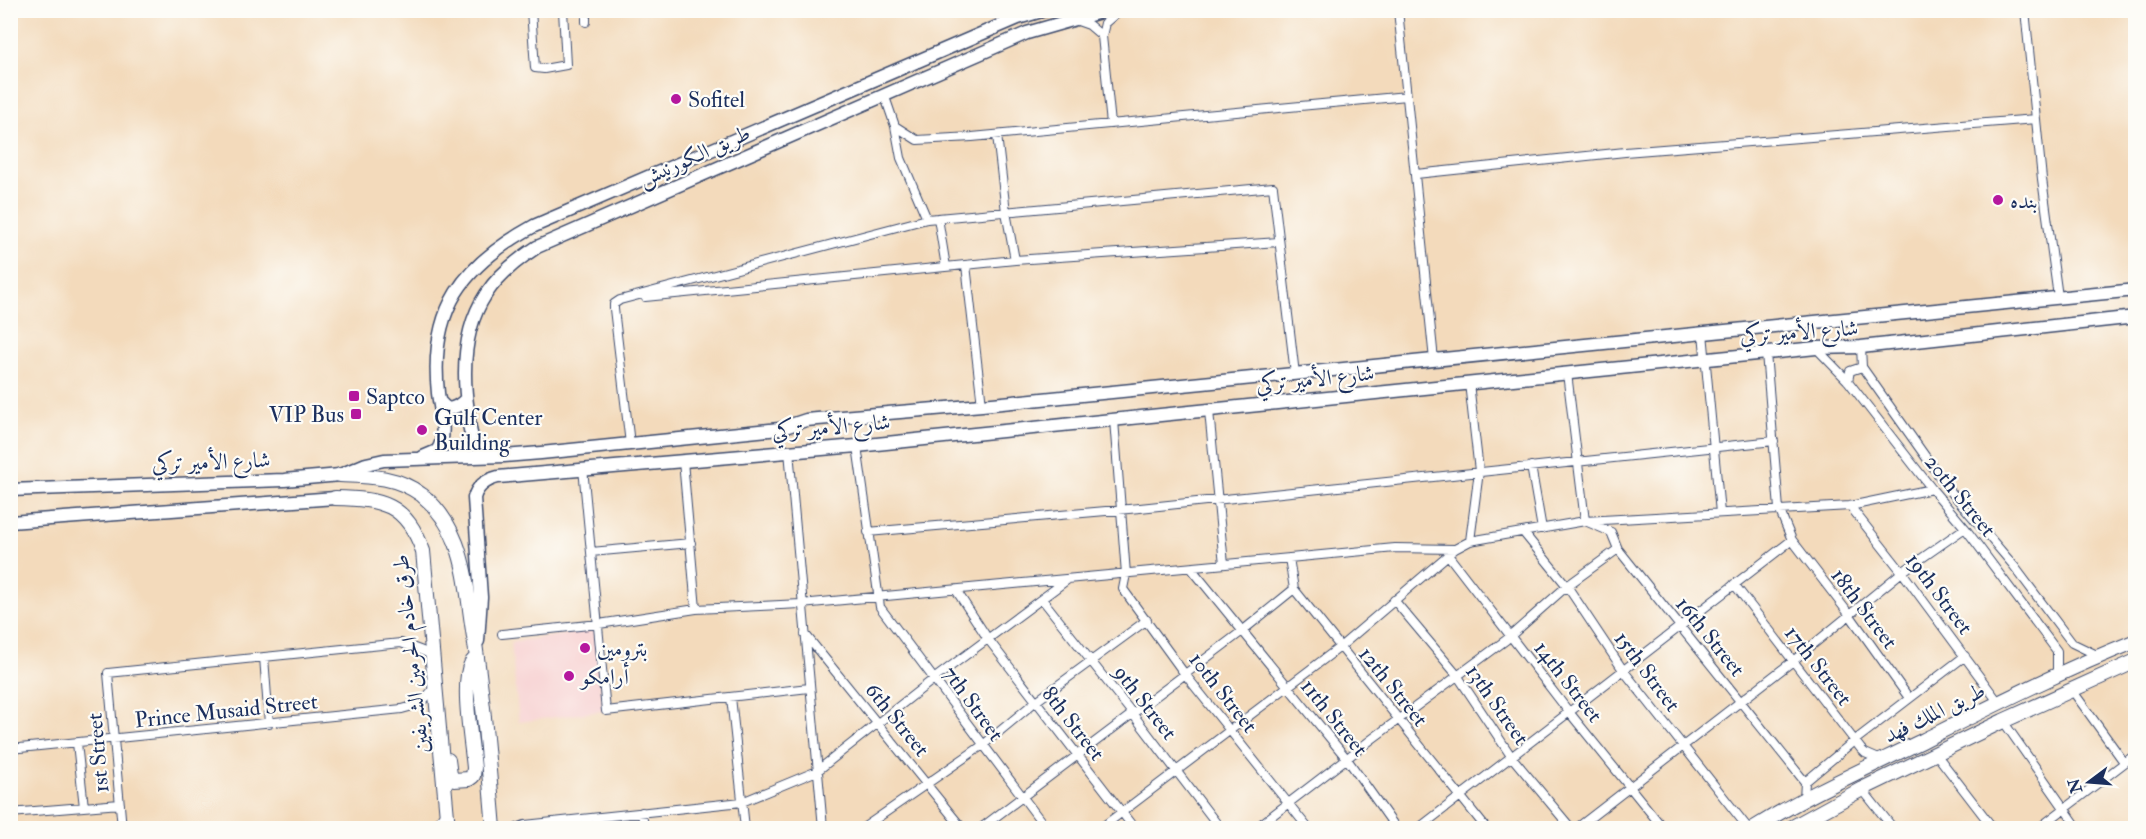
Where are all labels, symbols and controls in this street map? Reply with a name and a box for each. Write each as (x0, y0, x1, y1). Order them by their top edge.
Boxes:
place label: Sofitel (688, 86, 745, 114)
marker: Sofitel (669, 92, 683, 106)
street label: طريق الكورنيش (634, 119, 755, 194)
place label: بنده (2010, 187, 2038, 215)
marker: بنده (1991, 193, 2005, 207)
street label: شارع الأمير تركي (1739, 312, 1860, 354)
street label: شارع الأمير تركي (1254, 357, 1376, 403)
place label: Saptco (366, 383, 425, 412)
marker: Saptco (347, 389, 361, 403)
place label: VIP Bus (269, 401, 344, 429)
place label: Gulf Center Building (434, 404, 543, 457)
street label: شارع الأمير تركي (771, 406, 892, 450)
marker: VIP Bus (349, 407, 363, 421)
marker: Gulf Center Building (415, 423, 429, 437)
street label: شارع الأمير تركي (151, 444, 271, 482)
street label: 20th Street (1918, 448, 2002, 543)
street label: 19th Street (1899, 547, 1979, 640)
street label: طرق خادم الحرمين الشريفين (387, 553, 440, 755)
street label: 18th Street (1825, 562, 1904, 655)
street label: 16th Street (1669, 591, 1751, 682)
street label: 17th Street (1778, 620, 1858, 711)
street label: 15th Street (1608, 626, 1687, 717)
place label: بترومين (597, 635, 647, 663)
street label: 14th Street (1528, 635, 1609, 728)
marker: بترومين (578, 641, 592, 655)
street label: 12th Street (1352, 641, 1434, 732)
street label: 10th Street (1183, 646, 1264, 739)
street label: 9th Street (1106, 658, 1183, 746)
street label: 13th Street (1459, 659, 1535, 751)
street label: 7th Street (936, 660, 1010, 747)
place label: أرامكو (579, 661, 630, 691)
marker: أرامكو (562, 669, 576, 683)
street label: 11th Street (1294, 673, 1374, 762)
street label: طريق الملك فهد (1879, 676, 1990, 750)
street label: 6th Street (859, 677, 936, 762)
street label: 8th Street (1036, 681, 1111, 766)
street label: Prince Musaid Street (133, 687, 319, 735)
street label: 1st Street (81, 712, 115, 794)
north arrow (2059, 752, 2119, 812)
text: N (2064, 776, 2087, 796)

